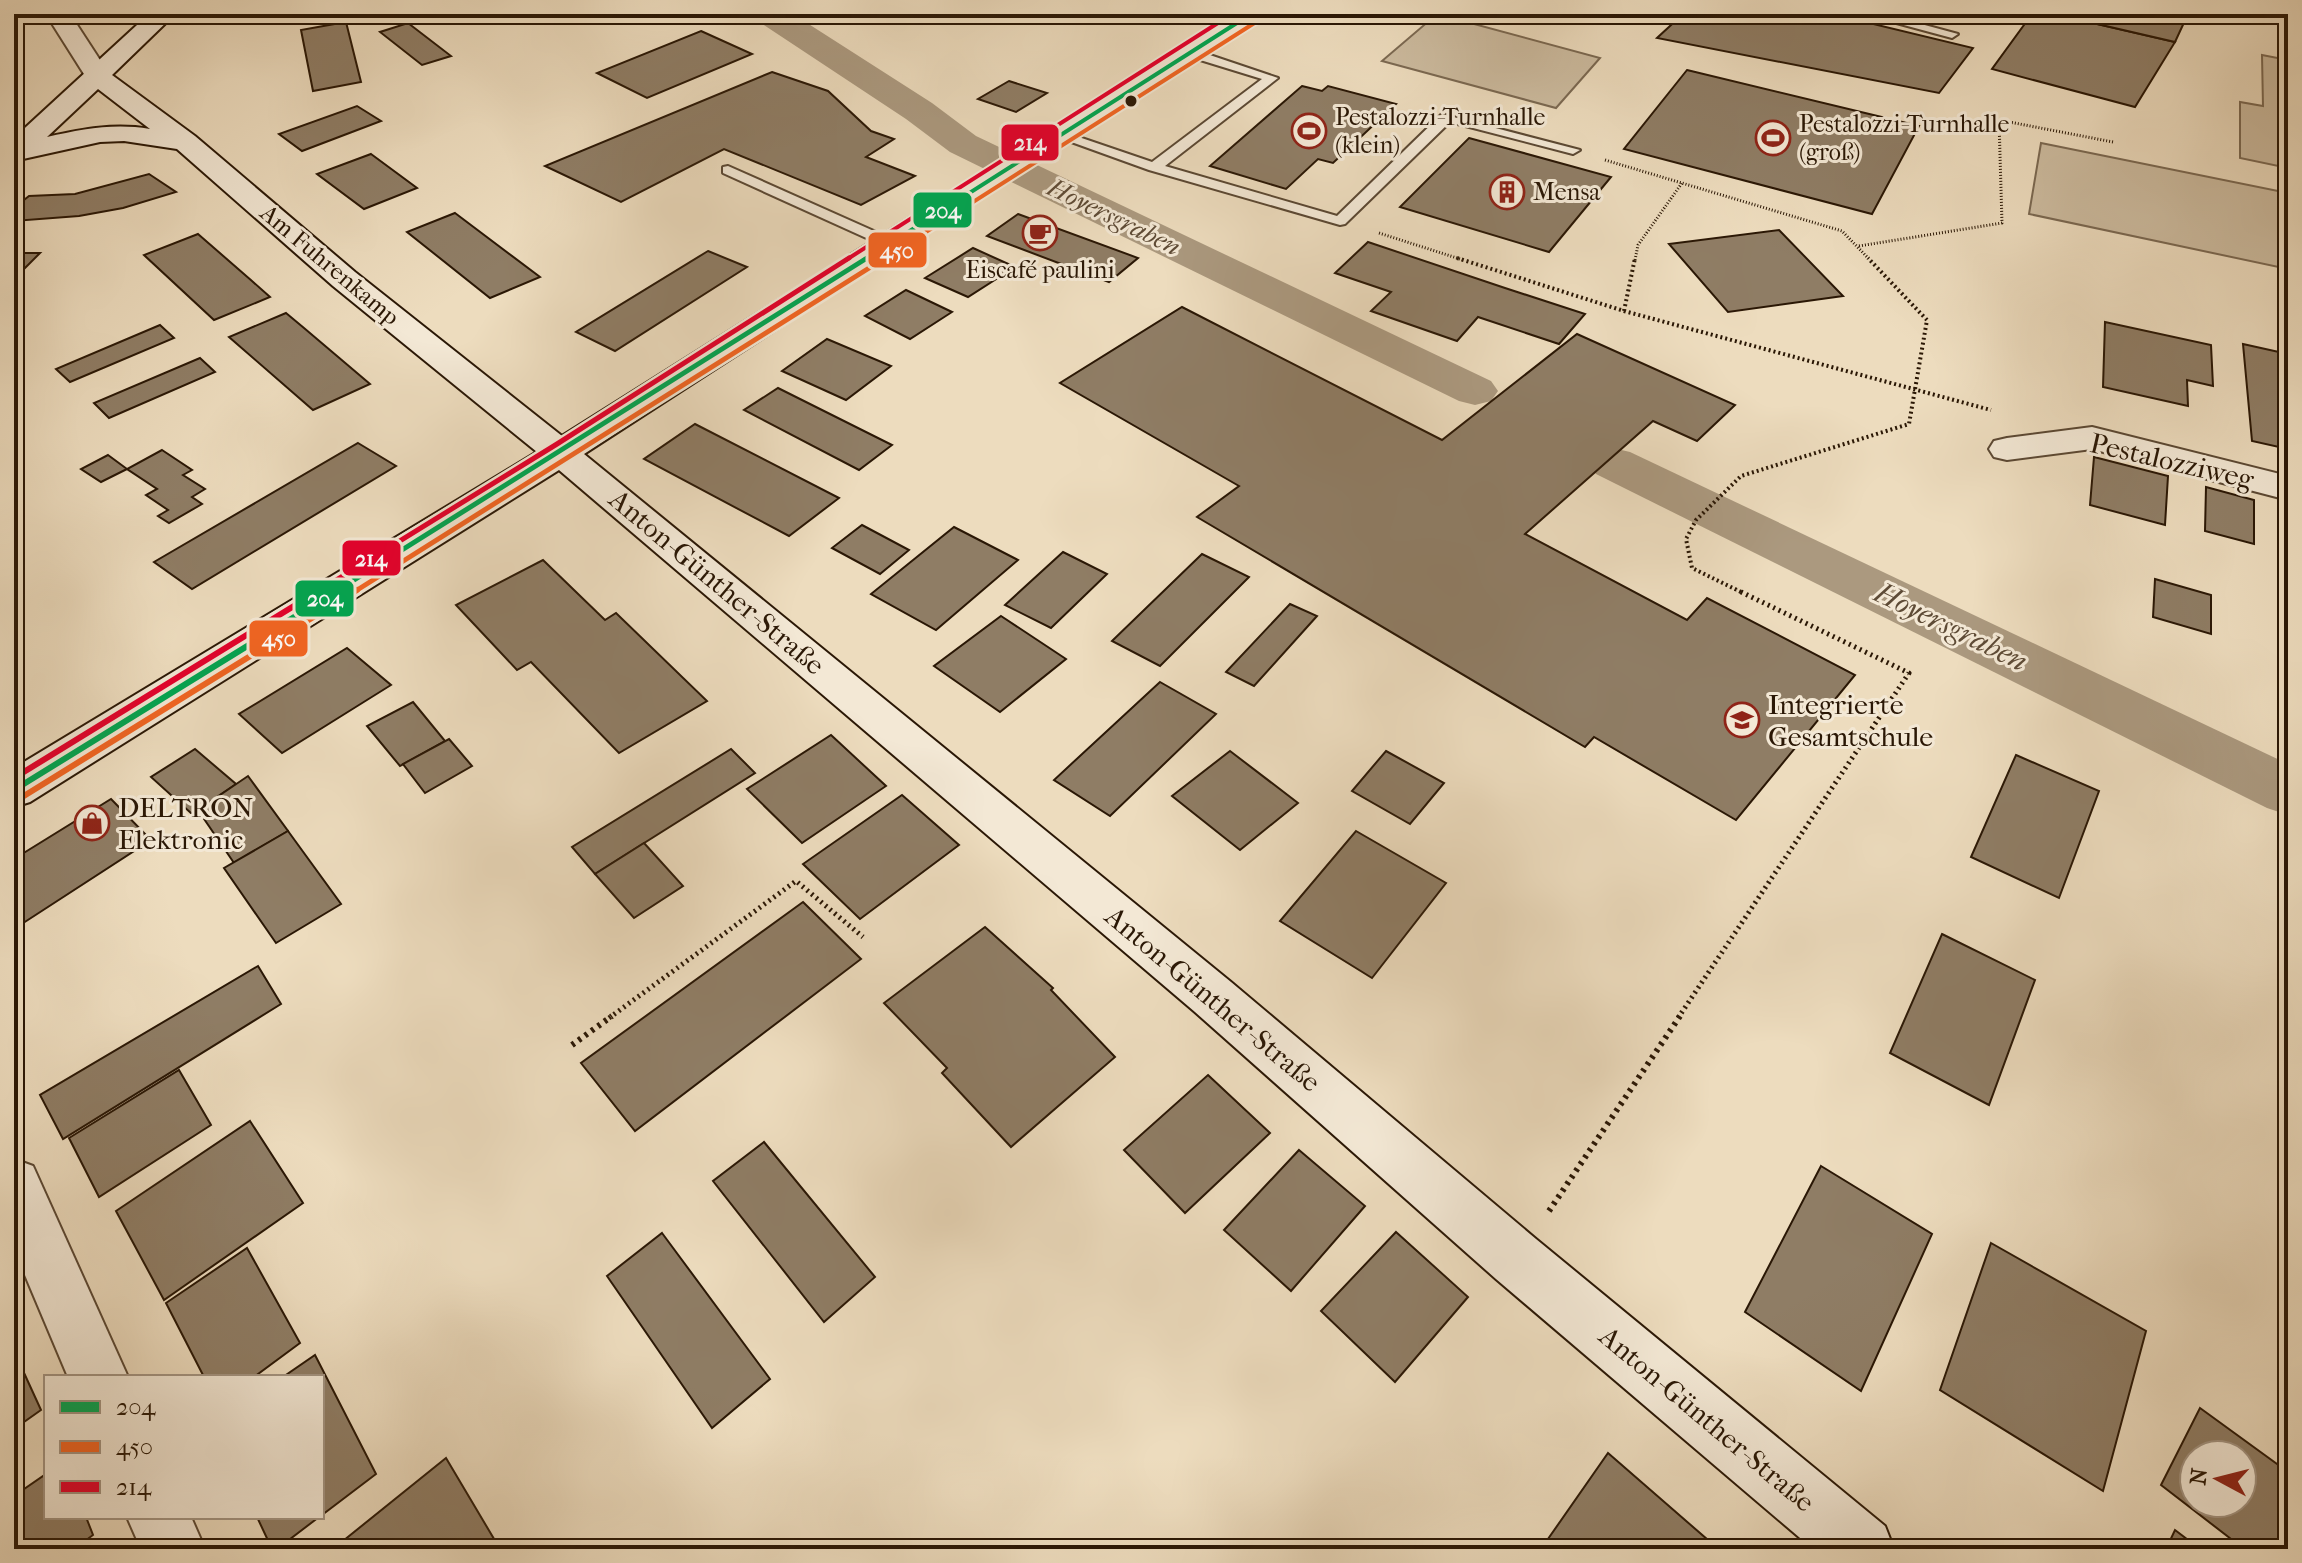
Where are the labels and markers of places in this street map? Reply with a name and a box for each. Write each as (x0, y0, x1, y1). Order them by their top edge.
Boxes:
unlabelled marker (1123, 93, 1139, 109)
place label: Pestalozzi-Turnhalle (klein) (1335, 103, 1545, 159)
place label: Pestalozzi-Turnhalle (groß) (1799, 110, 2009, 166)
sports icon: Pestalozzi-Turnhalle (klein) (1290, 112, 1328, 150)
sports icon: Pestalozzi-Turnhalle (groß) (1754, 119, 1792, 157)
building icon: Mensa (1488, 173, 1526, 211)
place label: Mensa (1533, 178, 1601, 206)
cafe icon: Eiscafé paulini (1021, 214, 1059, 252)
place label: Eiscafé paulini (965, 256, 1115, 284)
place label: Integrierte Gesamtschule (1768, 688, 1933, 753)
school or university icon: Integrierte Gesamtschule (1723, 701, 1761, 739)
place label: DELTRON Elektronic (118, 791, 253, 856)
shop icon: DELTRON Elektronic (73, 804, 111, 842)

